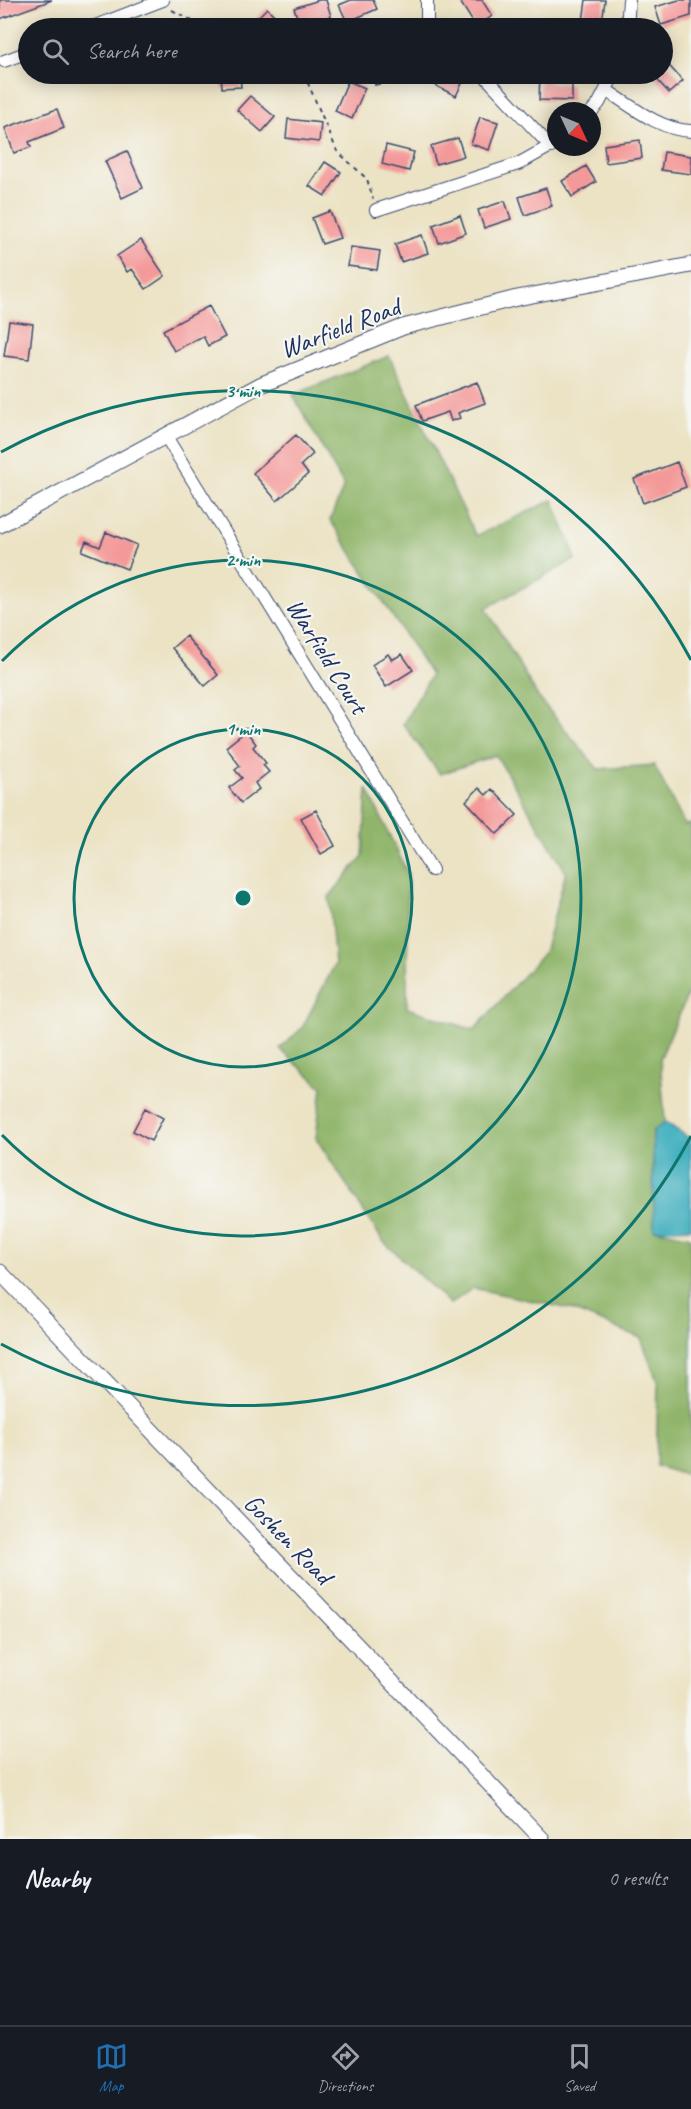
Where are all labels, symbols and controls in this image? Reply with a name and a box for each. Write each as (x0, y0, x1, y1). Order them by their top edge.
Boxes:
search box (18, 18, 673, 84)
icon: search (39, 35, 72, 68)
text: Search here (87, 37, 177, 65)
north arrow (547, 102, 601, 156)
street label: Warfield Road (276, 289, 408, 366)
text: 3 min (226, 380, 261, 402)
text: 2 min (226, 549, 261, 571)
street label: Warfield Court (279, 592, 377, 722)
text: 1 min (226, 718, 261, 740)
centre of rings (233, 888, 253, 908)
street label: Goshen Road (237, 1487, 342, 1594)
text: Nearby (24, 1862, 89, 1895)
text: 0 results (608, 1866, 667, 1891)
tab: Map (95, 2040, 128, 2096)
tab: Directions (318, 2040, 373, 2096)
tab: Saved (563, 2040, 596, 2096)

